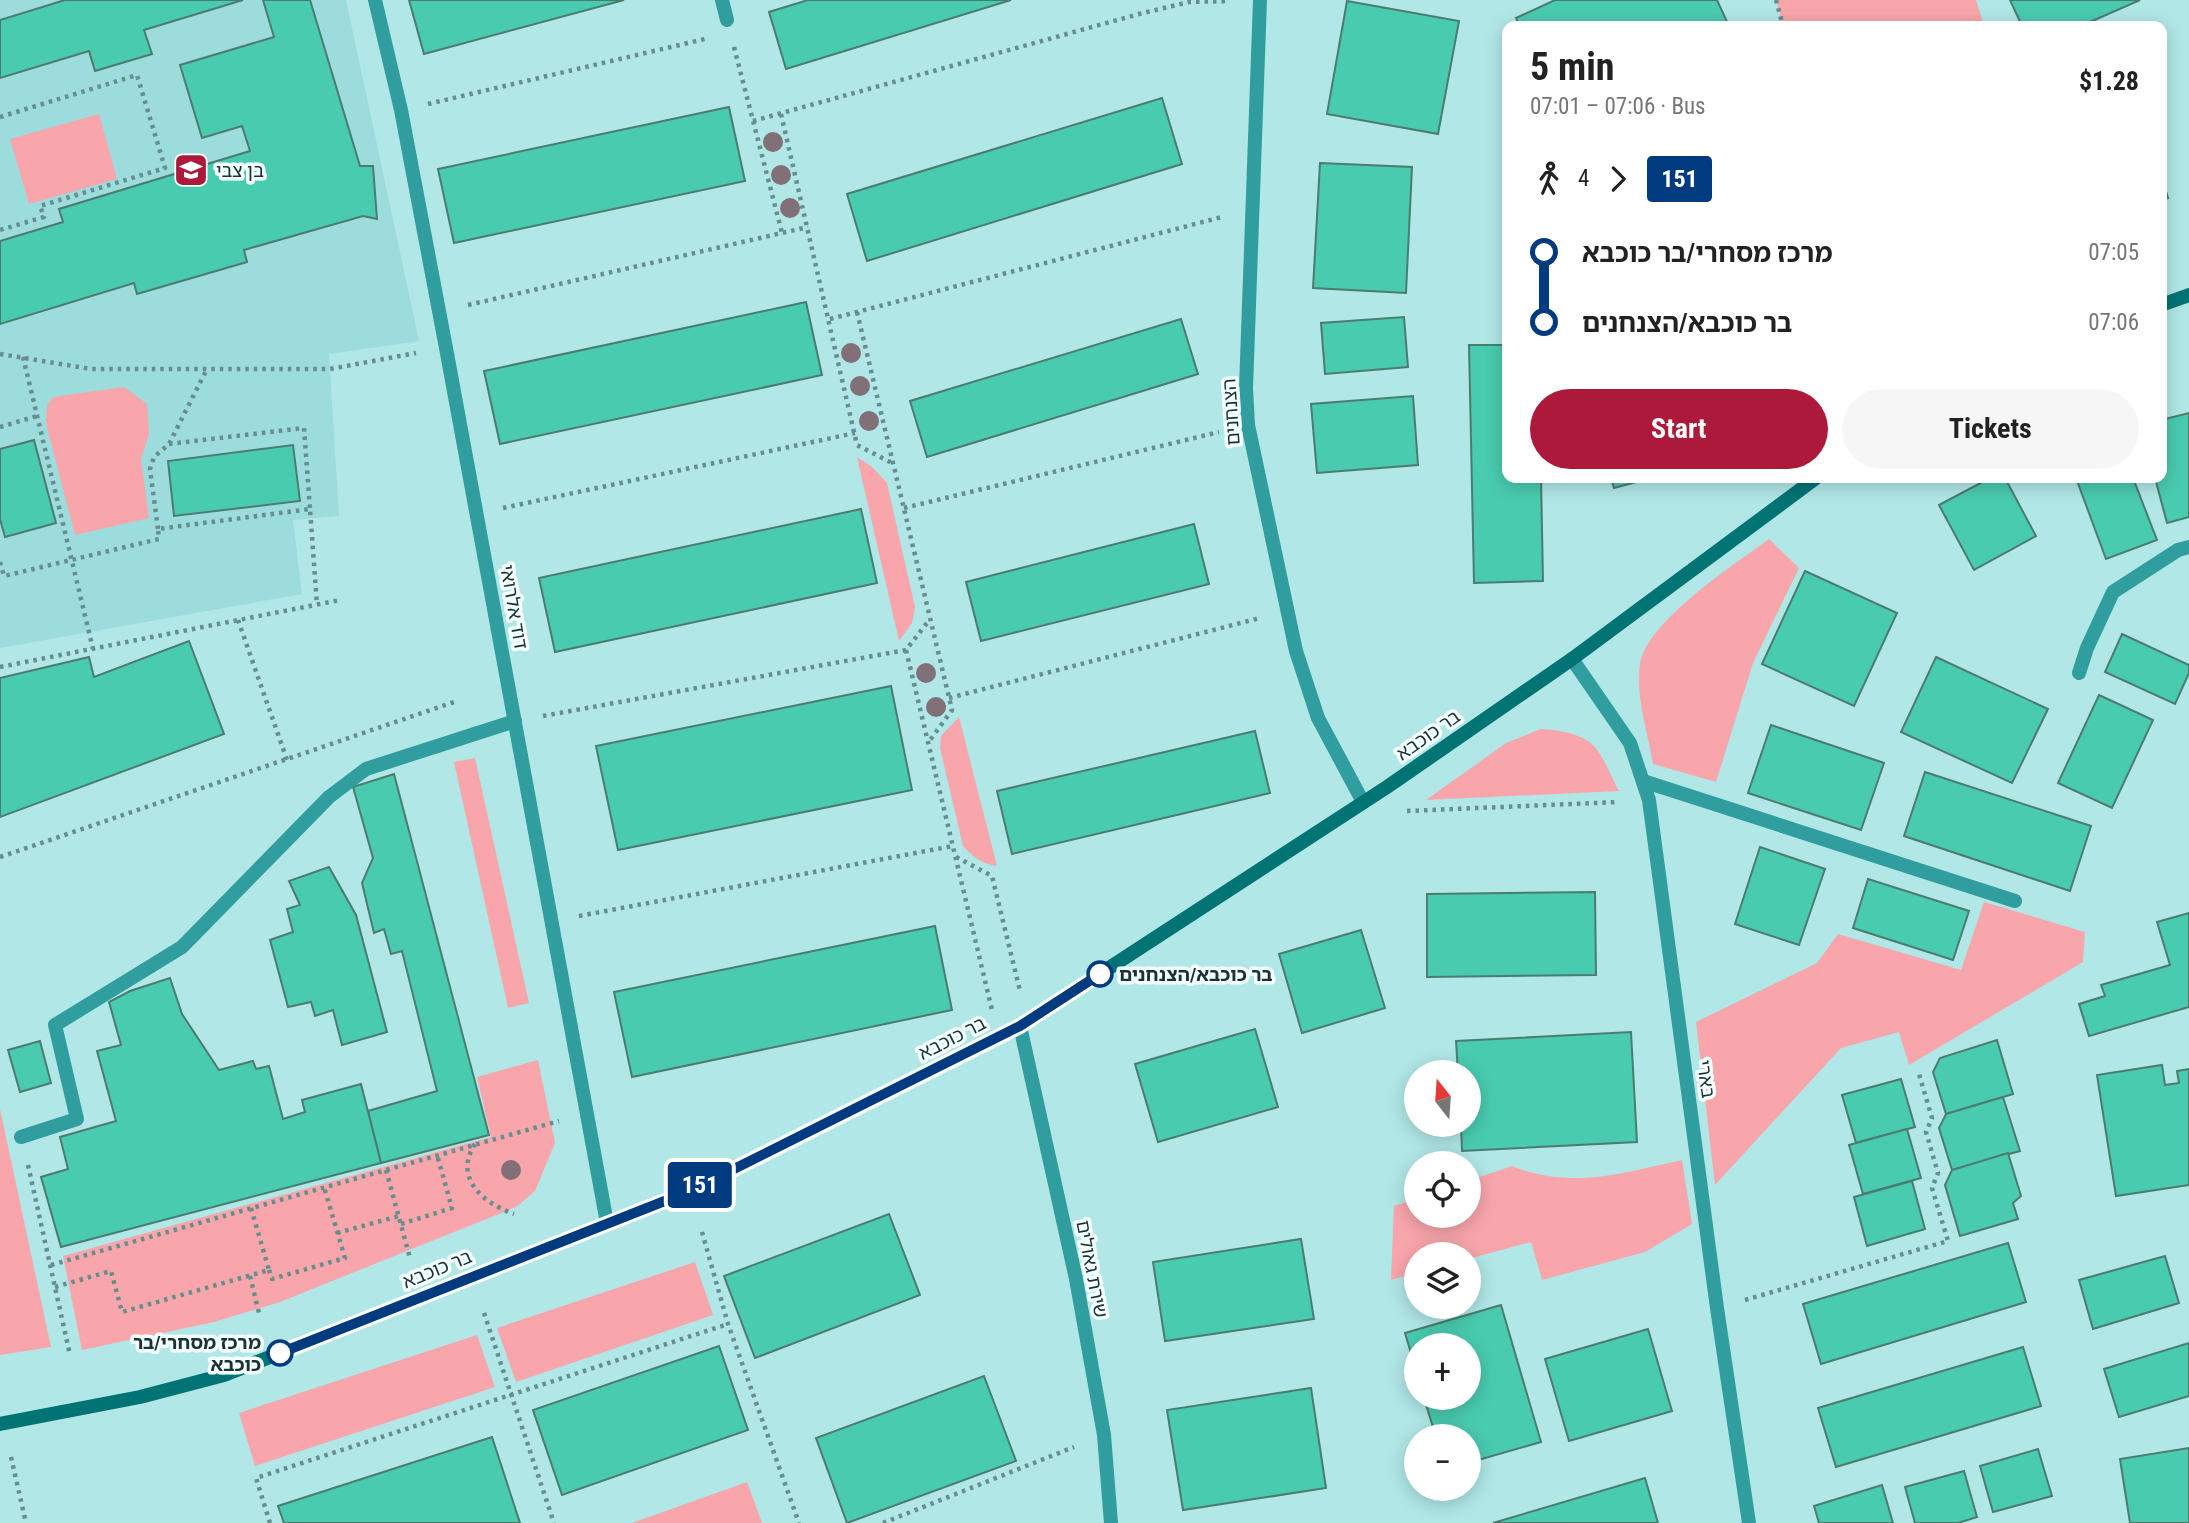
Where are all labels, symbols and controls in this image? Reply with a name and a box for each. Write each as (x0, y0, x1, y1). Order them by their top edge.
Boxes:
text: 5 min (1530, 45, 1614, 89)
text: $1.28 (2079, 66, 2139, 96)
text: 07:01 – 07:06 · Bus (1530, 93, 1706, 120)
school or university icon: בן צבי (172, 151, 210, 189)
place label: בן צבי (216, 159, 264, 182)
icon: walk (1530, 160, 1568, 198)
icon: forward (1599, 160, 1637, 198)
text: 4 (1578, 165, 1589, 192)
text: 151 (1661, 165, 1698, 193)
text: מרכז מסחרי/בר כוכבא (1582, 238, 1833, 268)
text: 07:05 (2088, 239, 2139, 266)
text: בר כוכבא/הצנחנים (1582, 308, 1792, 338)
text: 07:06 (2088, 309, 2139, 336)
street label: הצנחנים (1217, 378, 1245, 446)
button: Start (1530, 389, 1828, 469)
button: Tickets (1842, 389, 2139, 469)
street label: דוד אלרואי (495, 563, 533, 651)
street label: בר כוכבא (1392, 705, 1465, 765)
marker: בר כוכבא/הצנחנים (1087, 961, 1113, 987)
place label: בר כוכבא/הצנחנים (1119, 963, 1273, 986)
street label: בר כוכבא (914, 1011, 990, 1065)
street label: בארי (1692, 1058, 1720, 1100)
north arrow (1404, 1060, 1480, 1138)
map controls (1404, 1060, 1481, 1501)
button: locate (1404, 1151, 1481, 1228)
line badge: 151 (660, 1162, 740, 1208)
text: 151 (682, 1171, 718, 1199)
street label: שירת גאולים (1071, 1218, 1113, 1320)
button: layers (1404, 1242, 1481, 1319)
street label: בר כוכבא (399, 1245, 475, 1293)
place label: מרכז מסחרי/בר כוכבא (133, 1331, 261, 1376)
button: + (1404, 1333, 1481, 1410)
marker: מרכז מסחרי/בר כוכבא (267, 1340, 293, 1366)
button: − (1404, 1424, 1481, 1501)

